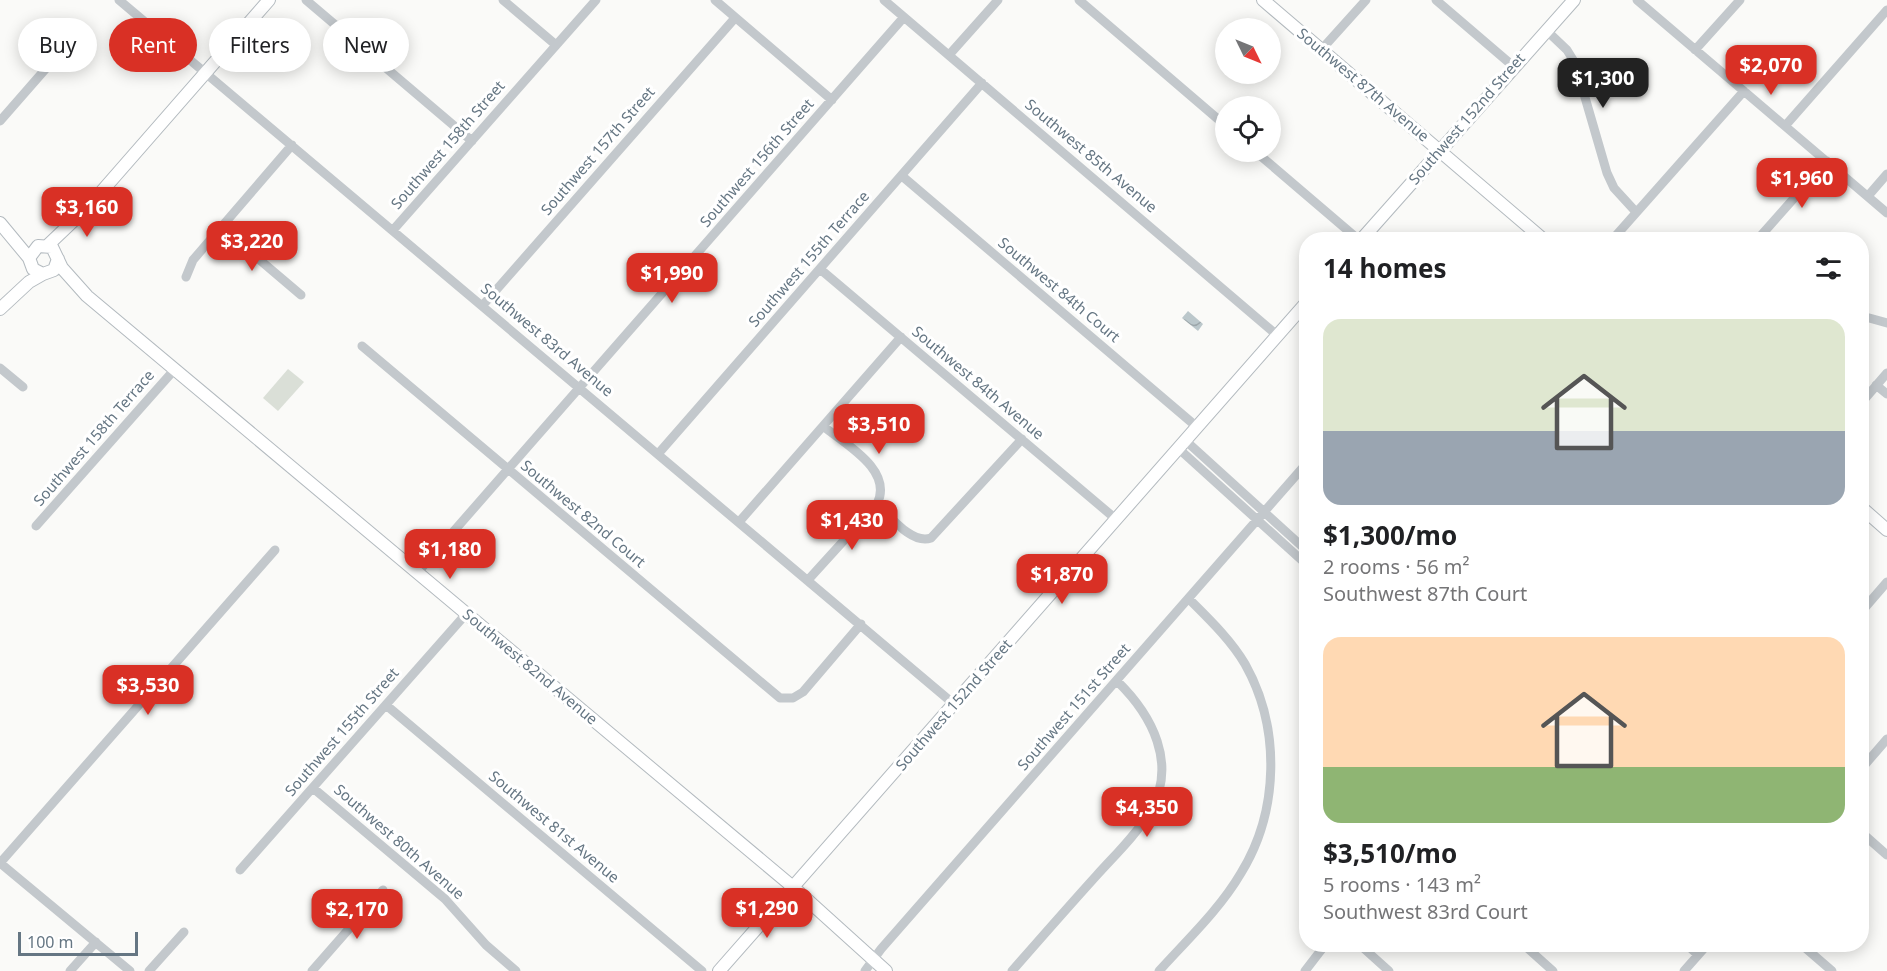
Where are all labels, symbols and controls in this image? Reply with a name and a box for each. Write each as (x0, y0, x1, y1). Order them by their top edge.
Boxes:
chip: Buy (18, 18, 97, 72)
chip: Rent (109, 18, 197, 72)
chip: Filters (209, 18, 311, 72)
chip: New (323, 18, 409, 72)
north arrow (1215, 18, 1281, 84)
map controls (1215, 18, 1281, 162)
street label: Southwest 87th Avenue (1293, 23, 1434, 145)
pin: $2,070 (1722, 45, 1820, 96)
street label: Southwest 152nd Street (1404, 48, 1529, 188)
text: $2,070 (1740, 51, 1802, 78)
pin: $1,300 (1554, 58, 1652, 109)
text: $1,300 (1572, 64, 1634, 91)
street label: Southwest 158th Street (386, 75, 509, 213)
street label: Southwest 157th Street (536, 81, 659, 219)
street label: Southwest 156th Street (695, 93, 818, 231)
street label: Southwest 85th Avenue (1021, 94, 1162, 216)
button: locate (1215, 96, 1281, 162)
pin: $1,960 (1753, 158, 1851, 209)
text: $1,960 (1771, 164, 1833, 191)
street label: Southwest 155th Terrace (744, 186, 873, 331)
pin: $3,160 (38, 187, 136, 238)
text: $3,160 (56, 193, 118, 220)
pin: $3,220 (203, 221, 301, 272)
text: $3,220 (221, 227, 283, 254)
street label: Southwest 84th Court (995, 232, 1125, 347)
text: 14 homes (1323, 250, 1447, 286)
icon: filters (1812, 252, 1845, 285)
pin: $1,990 (623, 253, 721, 304)
text: $1,990 (641, 259, 703, 286)
street label: Southwest 83rd Avenue (477, 278, 618, 401)
street label: Southwest 84th Avenue (908, 321, 1049, 443)
icon: home (1530, 358, 1638, 466)
street label: Southwest 158th Terrace (29, 365, 158, 510)
pin: $3,510 (830, 404, 928, 455)
text: $3,510 (848, 410, 910, 437)
street label: Southwest 82nd Court (517, 455, 651, 572)
pin: $1,430 (803, 500, 901, 551)
text: $1,430 (821, 506, 883, 533)
text: $1,300/mo (1323, 517, 1457, 553)
pin: $1,180 (401, 529, 499, 580)
text: $1,180 (419, 535, 481, 562)
text: 2 rooms · 56 m² (1323, 553, 1470, 580)
pin: $1,870 (1013, 554, 1111, 605)
text: $1,870 (1031, 560, 1093, 587)
text: Southwest 87th Court (1323, 580, 1527, 607)
street label: Southwest 82nd Avenue (459, 604, 602, 729)
street label: Southwest 152nd Street (891, 634, 1016, 774)
street label: Southwest 151st Street (1013, 638, 1134, 774)
street label: Southwest 155th Street (280, 662, 403, 800)
pin: $3,530 (99, 665, 197, 716)
text: $3,530 (117, 671, 179, 698)
icon: home (1530, 676, 1638, 784)
street label: Southwest 81st Avenue (485, 766, 624, 887)
street label: Southwest 80th Avenue (330, 779, 469, 903)
pin: $4,350 (1098, 787, 1196, 838)
text: $4,350 (1116, 793, 1178, 820)
text: $3,510/mo (1323, 835, 1457, 871)
text: 5 rooms · 143 m² (1323, 871, 1481, 898)
pin: $1,290 (718, 888, 816, 939)
pin: $2,170 (308, 889, 406, 940)
text: $1,290 (736, 894, 798, 921)
text: $2,170 (326, 895, 388, 922)
text: Southwest 83rd Court (1323, 898, 1528, 925)
scale bar (18, 929, 138, 956)
text: 100 m (27, 931, 74, 953)

